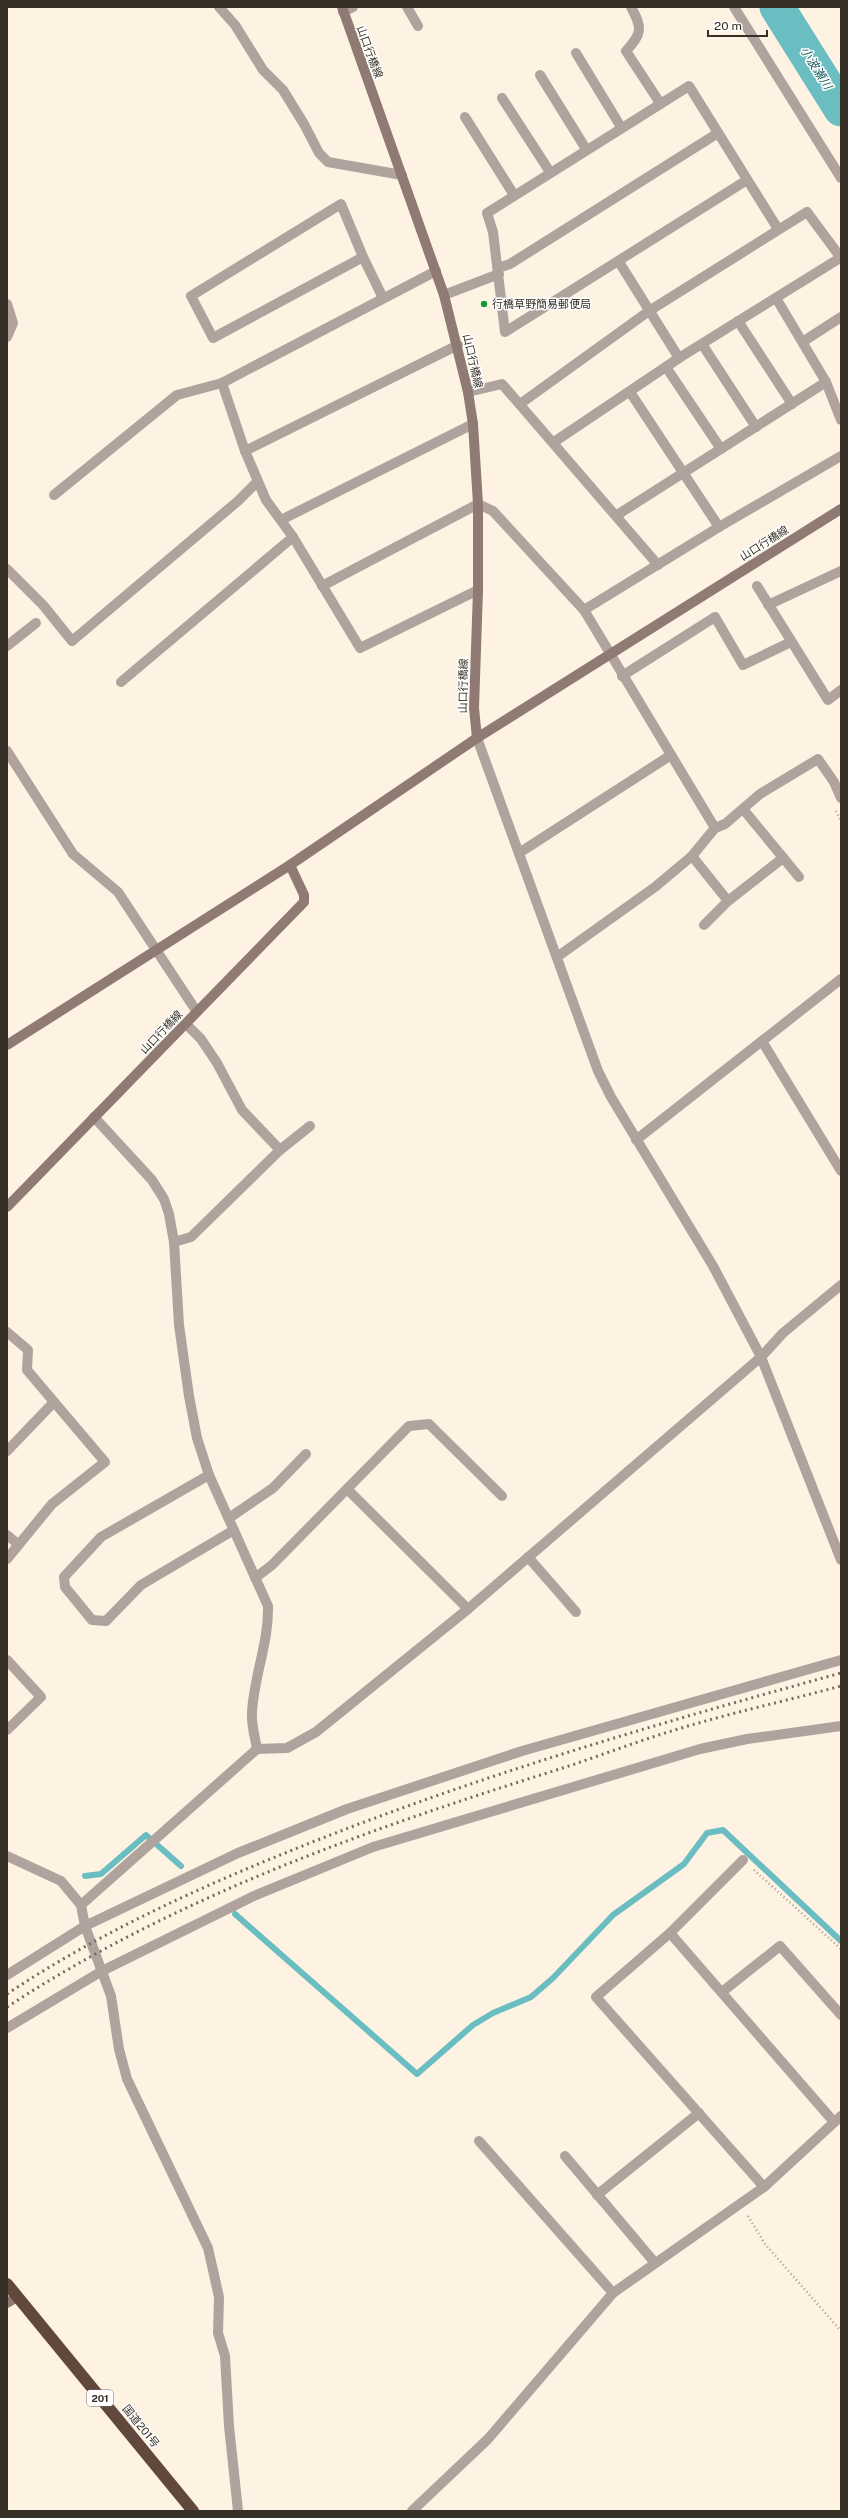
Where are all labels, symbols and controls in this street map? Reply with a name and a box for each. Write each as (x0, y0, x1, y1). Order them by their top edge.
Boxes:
scale bar (708, 12, 767, 38)
text: 20 m (714, 19, 742, 33)
street label: 山口行橋線 (355, 24, 385, 80)
water label: 小波瀬川 (797, 44, 836, 94)
place label: 行橋草野簡易郵便局 (492, 298, 591, 310)
marker: 行橋草野簡易郵便局 (479, 299, 489, 309)
street label: 山口行橋線 (461, 333, 485, 389)
street label: 山口行橋線 (737, 523, 791, 563)
street label: 山口行橋線 (457, 658, 469, 714)
street label: 山口行橋線 (138, 1008, 184, 1056)
road number: 201 (87, 2390, 113, 2406)
street label: 国道201号 (120, 2402, 162, 2450)

